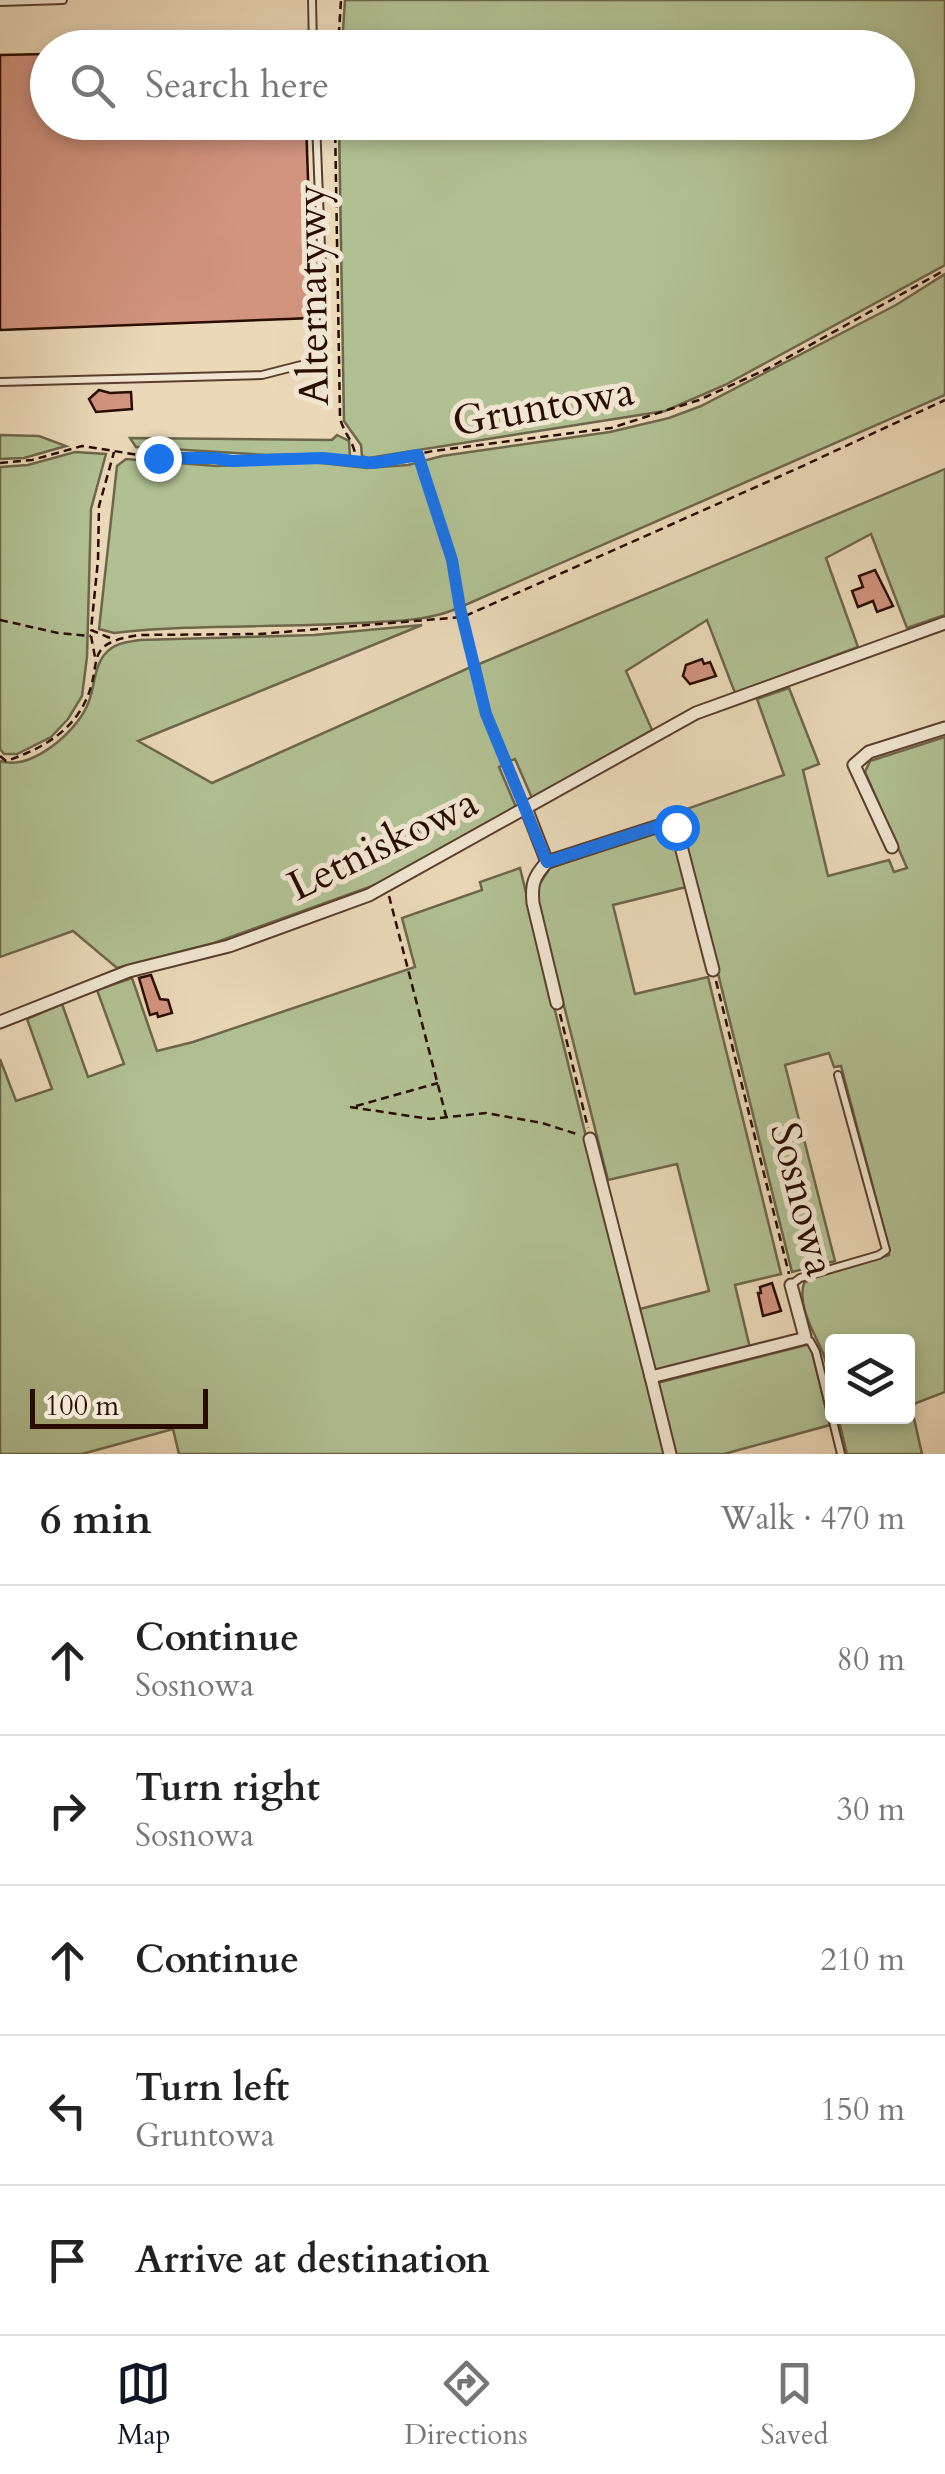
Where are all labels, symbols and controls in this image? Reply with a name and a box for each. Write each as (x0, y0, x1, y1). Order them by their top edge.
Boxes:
search box (30, 30, 915, 140)
icon: search (65, 58, 120, 113)
text: Search here (145, 59, 329, 111)
street label: Alternatywy (282, 184, 343, 406)
street label: Gruntowa (448, 362, 638, 450)
route end (136, 436, 182, 482)
street label: Letniskowa (278, 774, 487, 915)
route start (654, 805, 700, 851)
street label: Sosnowa (756, 1117, 849, 1282)
map controls (825, 1334, 915, 1424)
button: layers (825, 1334, 915, 1424)
scale bar (30, 1384, 208, 1428)
text: 100 m (45, 1387, 119, 1425)
text: 6 min (40, 1491, 152, 1548)
text: Walk · 470 m (720, 1497, 905, 1541)
text: Continue (135, 1612, 299, 1664)
icon: ahead (40, 1633, 95, 1688)
text: 80 m (837, 1638, 905, 1682)
text: Sosnowa (135, 1664, 254, 1708)
text: Turn right (135, 1762, 320, 1814)
icon: right (40, 1783, 95, 1838)
text: 30 m (837, 1788, 905, 1832)
text: Sosnowa (135, 1814, 254, 1858)
icon: ahead (40, 1933, 95, 1988)
text: Continue (135, 1934, 299, 1986)
text: 210 m (820, 1938, 905, 1982)
text: Turn left (135, 2062, 289, 2114)
icon: left (40, 2083, 95, 2138)
text: 150 m (820, 2088, 905, 2132)
text: Gruntowa (135, 2114, 275, 2158)
icon: arrive (40, 2233, 95, 2288)
text: Arrive at destination (135, 2234, 490, 2286)
tab: Map (116, 2356, 171, 2454)
tab: Directions (404, 2356, 528, 2454)
tab: Saved (761, 2356, 829, 2454)

